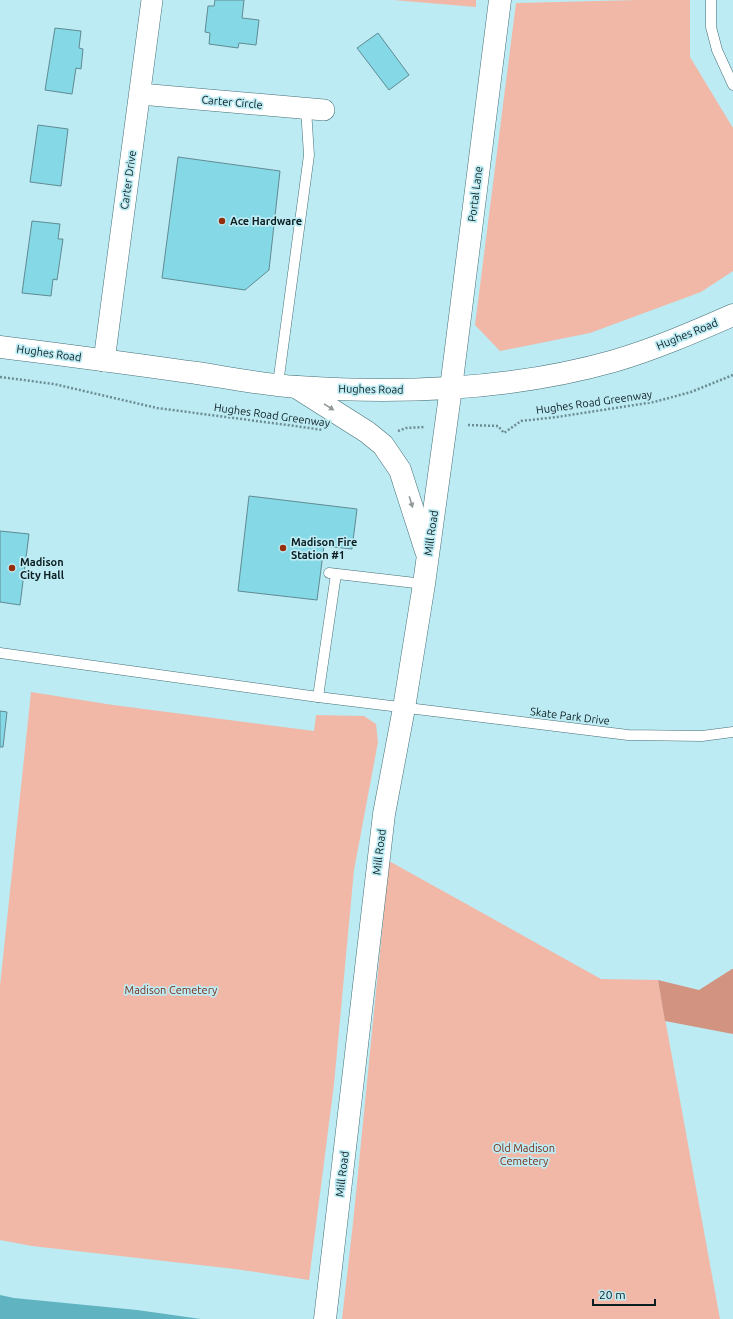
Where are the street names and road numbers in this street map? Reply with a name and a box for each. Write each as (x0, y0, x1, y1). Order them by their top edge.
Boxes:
street label: Carter Circle (201, 93, 263, 111)
street label: Carter Drive (118, 150, 138, 210)
street label: Portal Lane (466, 165, 484, 223)
street label: Hughes Road (654, 316, 720, 352)
street label: Hughes Road (16, 343, 82, 363)
street label: Hughes Road (338, 382, 404, 396)
street label: Hughes Road Greenway (535, 388, 654, 416)
street label: Hughes Road Greenway (213, 401, 332, 429)
street label: Mill Road (422, 509, 440, 557)
street label: Skate Park Drive (529, 705, 611, 727)
street label: Mill Road (370, 829, 388, 875)
street label: Mill Road (333, 1151, 351, 1197)

